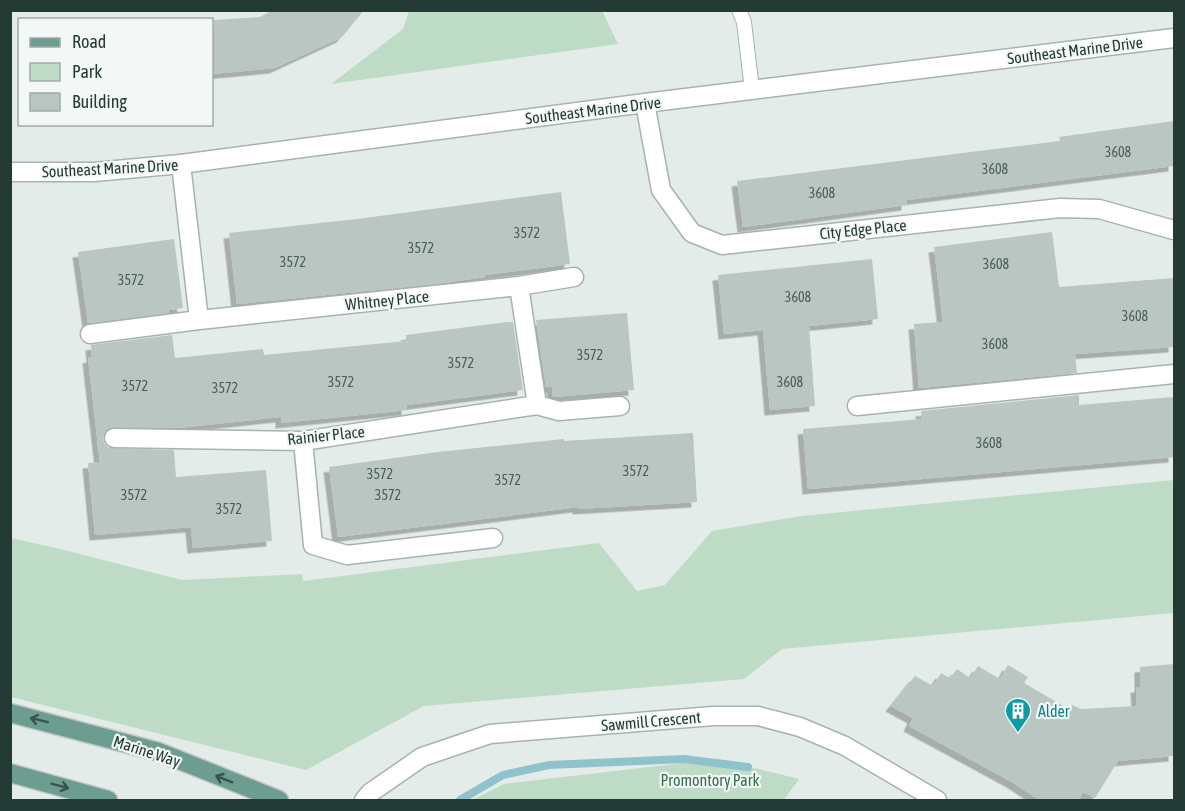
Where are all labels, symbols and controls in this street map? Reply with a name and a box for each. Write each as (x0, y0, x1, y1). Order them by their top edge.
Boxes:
legend (18, 18, 213, 126)
text: Road (72, 31, 106, 52)
street label: Southeast Marine Drive (1006, 33, 1144, 67)
text: Park (72, 61, 102, 82)
text: Building (72, 91, 127, 112)
street label: Southeast Marine Drive (524, 93, 662, 127)
house number: 3608 (1105, 144, 1132, 160)
street label: Southeast Marine Drive (41, 155, 179, 181)
house number: 3608 (982, 161, 1009, 177)
house number: 3608 (809, 185, 836, 201)
street label: City Edge Place (819, 215, 908, 244)
house number: 3572 (514, 225, 540, 241)
house number: 3572 (408, 240, 434, 256)
house number: 3572 (280, 254, 306, 270)
house number: 3608 (983, 256, 1010, 272)
house number: 3572 (118, 272, 144, 288)
street label: Whitney Place (344, 287, 430, 314)
house number: 3608 (785, 289, 812, 305)
house number: 3608 (1122, 308, 1149, 324)
house number: 3608 (982, 336, 1009, 352)
house number: 3572 (577, 347, 603, 363)
house number: 3572 (448, 355, 474, 371)
house number: 3572 (328, 374, 354, 390)
house number: 3608 (777, 374, 804, 390)
house number: 3572 (122, 378, 148, 394)
house number: 3572 (212, 380, 238, 396)
street label: Rainier Place (287, 422, 365, 448)
house number: 3608 (976, 435, 1003, 451)
house number: 3572 (623, 463, 649, 479)
house number: 3572 (367, 466, 393, 482)
house number: 3572 (495, 472, 521, 488)
house number: 3572 (121, 487, 147, 503)
house number: 3572 (375, 487, 401, 503)
house number: 3572 (216, 501, 242, 517)
building icon: Alder (1003, 696, 1033, 734)
place label: Alder (1038, 702, 1070, 720)
street label: Sawmill Crescent (600, 708, 702, 734)
one-way arrow (29, 713, 48, 725)
street label: Marine Way (111, 732, 183, 771)
park label: Promontory Park (660, 771, 760, 790)
one-way arrow (216, 773, 234, 784)
one-way arrow (50, 781, 69, 792)

